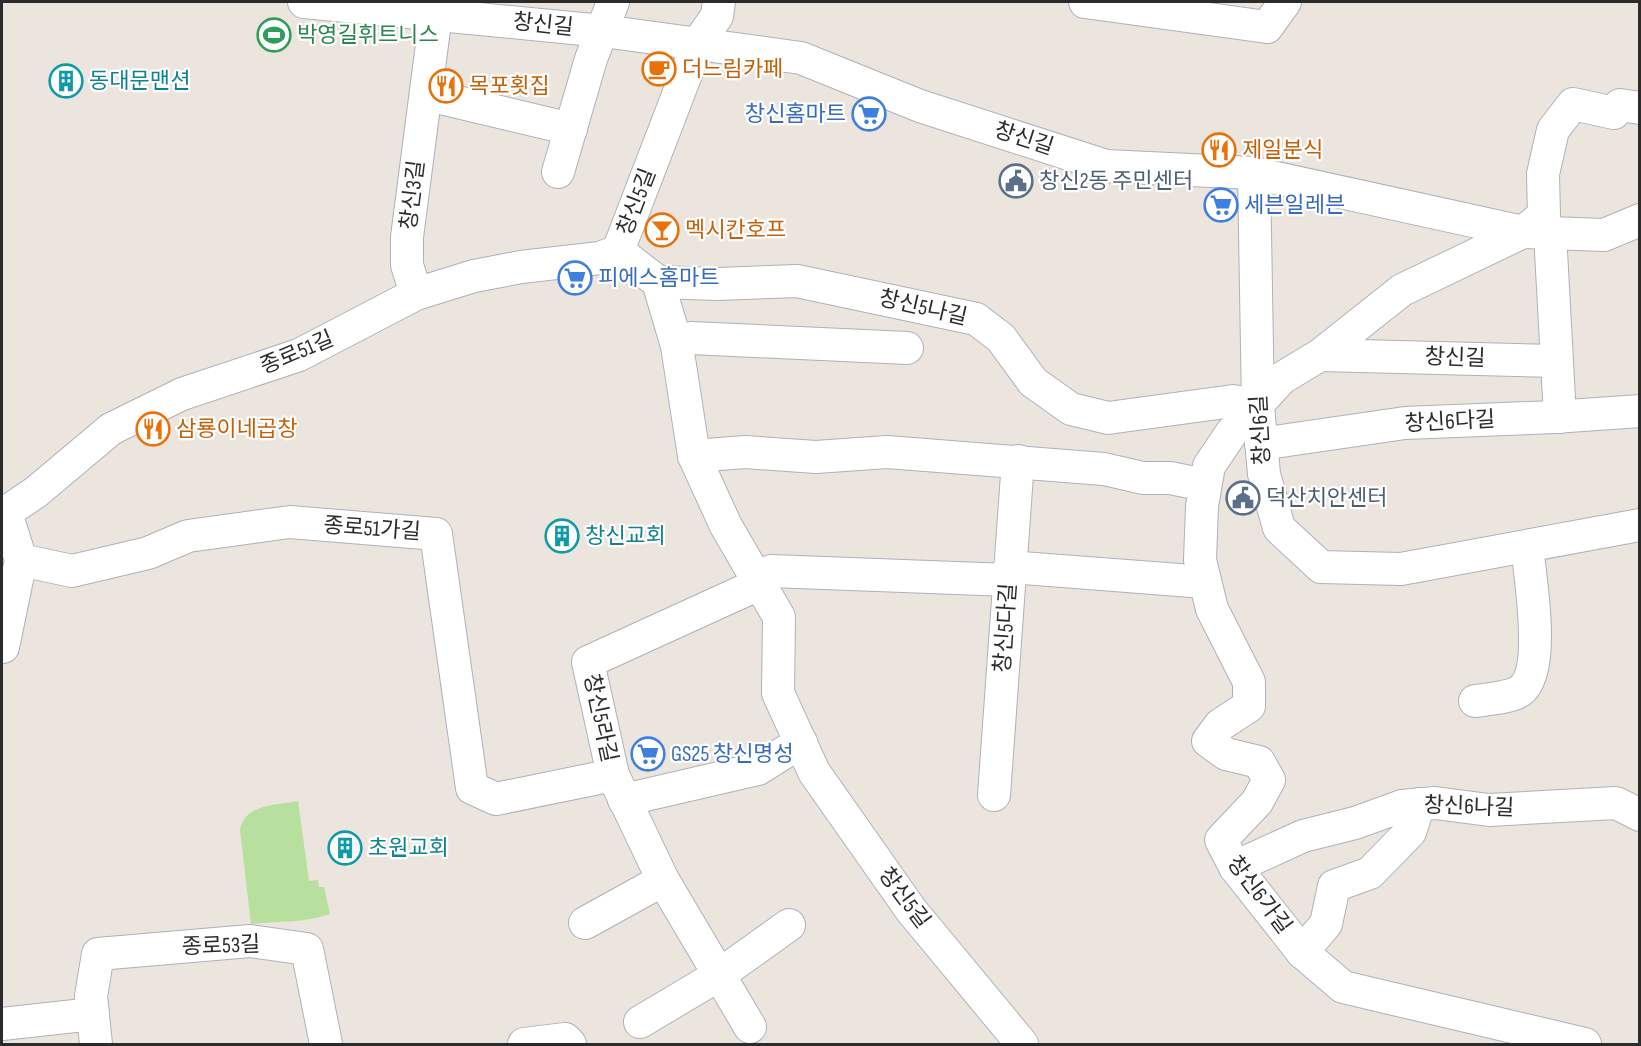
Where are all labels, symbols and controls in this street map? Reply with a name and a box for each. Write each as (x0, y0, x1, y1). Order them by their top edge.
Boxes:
street label: 창신길 (511, 8, 575, 42)
sports icon: 박영길휘트니스 (256, 17, 292, 53)
place label: 박영길휘트니스 (297, 22, 439, 49)
cafe icon: 더느림카페 (641, 51, 677, 87)
place label: 더느림카페 (682, 56, 783, 83)
building icon: 동대문맨션 (48, 63, 84, 99)
place label: 동대문맨션 (89, 68, 190, 95)
restaurant icon: 목포횟집 (428, 68, 464, 104)
place label: 목포횟집 (469, 73, 550, 100)
supermarket icon: 창신홈마트 (851, 96, 887, 132)
place label: 창신홈마트 (745, 101, 846, 128)
street label: 창신길 (991, 117, 1057, 161)
restaurant icon: 제일분식 (1201, 132, 1237, 168)
place label: 제일분식 (1242, 137, 1323, 164)
street label: 창신3길 (395, 159, 431, 231)
public building icon: 창신2동 주민센터 (998, 163, 1034, 199)
street label: 창신5길 (612, 165, 662, 239)
place label: 창신2동 주민센터 (1039, 168, 1193, 195)
supermarket icon: 세븐일레븐 (1203, 187, 1239, 223)
place label: 세븐일레븐 (1244, 192, 1345, 219)
bar icon: 멕시칸호프 (644, 212, 680, 248)
place label: 멕시칸호프 (685, 217, 786, 244)
supermarket icon: 피에스홈마트 (557, 260, 593, 296)
place label: 피에스홈마트 (598, 265, 719, 292)
street label: 창신5나길 (876, 285, 970, 331)
street label: 종로51길 (256, 325, 338, 381)
street label: 창신길 (1424, 343, 1486, 373)
street label: 창신6길 (1246, 394, 1276, 466)
street label: 창신6다길 (1404, 406, 1496, 438)
restaurant icon: 삼룡이네곱창 (135, 411, 171, 447)
place label: 삼룡이네곱창 (176, 416, 297, 443)
public building icon: 덕산치안센터 (1225, 480, 1261, 516)
place label: 덕산치안센터 (1266, 485, 1387, 512)
street label: 종로51가길 (322, 512, 422, 546)
building icon: 창신교회 (544, 518, 580, 554)
place label: 창신교회 (585, 523, 666, 550)
street label: 창신5다길 (989, 582, 1023, 674)
street label: 창신5라길 (577, 671, 623, 765)
supermarket icon: GS25 창신명성 (630, 736, 666, 772)
place label: GS25 창신명성 (671, 741, 794, 768)
street label: 창신6나길 (1423, 792, 1515, 822)
building icon: 초원교회 (327, 830, 363, 866)
place label: 초원교회 (368, 835, 449, 862)
street label: 창신6가길 (1221, 851, 1297, 939)
street label: 창신5길 (872, 862, 936, 934)
street label: 종로53길 (181, 931, 261, 961)

